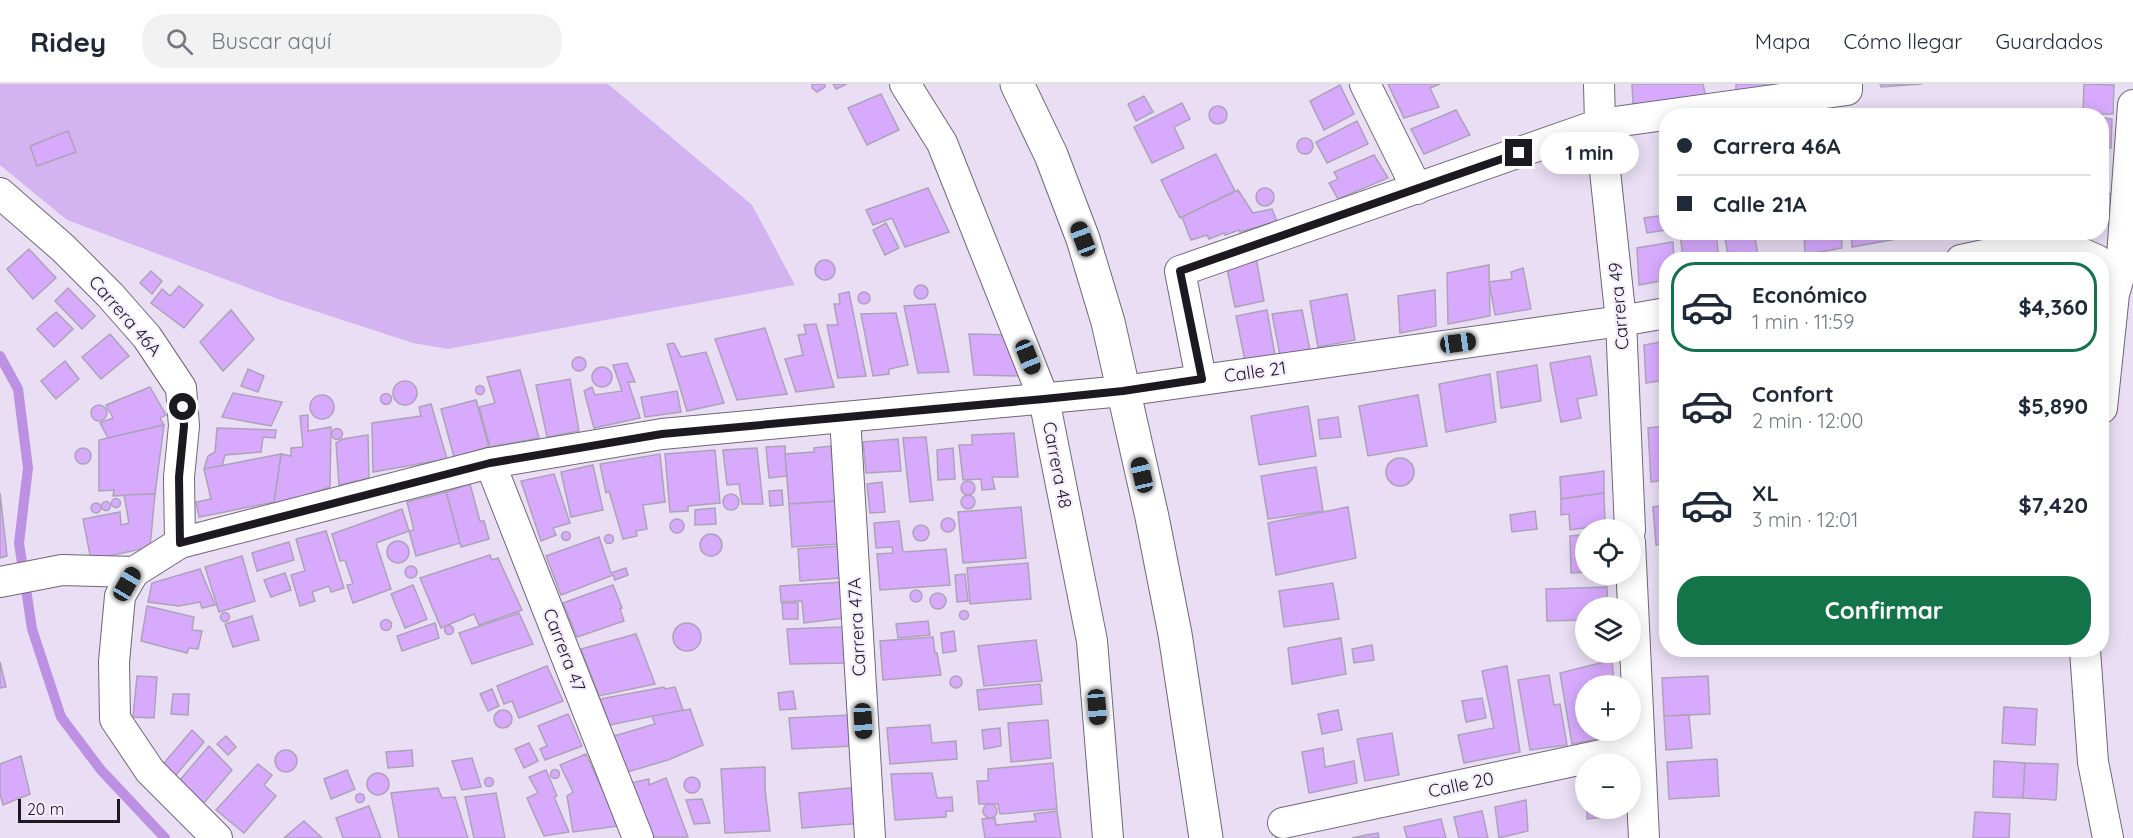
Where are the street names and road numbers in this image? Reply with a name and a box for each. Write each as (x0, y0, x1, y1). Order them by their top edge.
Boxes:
street label: Carrera 49 (1603, 261, 1634, 351)
street label: Carrera 46A (84, 271, 167, 361)
street label: Calle 21 (1222, 356, 1287, 387)
street label: Carrera 48 (1038, 419, 1077, 510)
street label: Carrera 47A (842, 577, 871, 677)
street label: Carrera 47 (538, 605, 591, 695)
street label: Calle 20 (1426, 766, 1496, 803)

